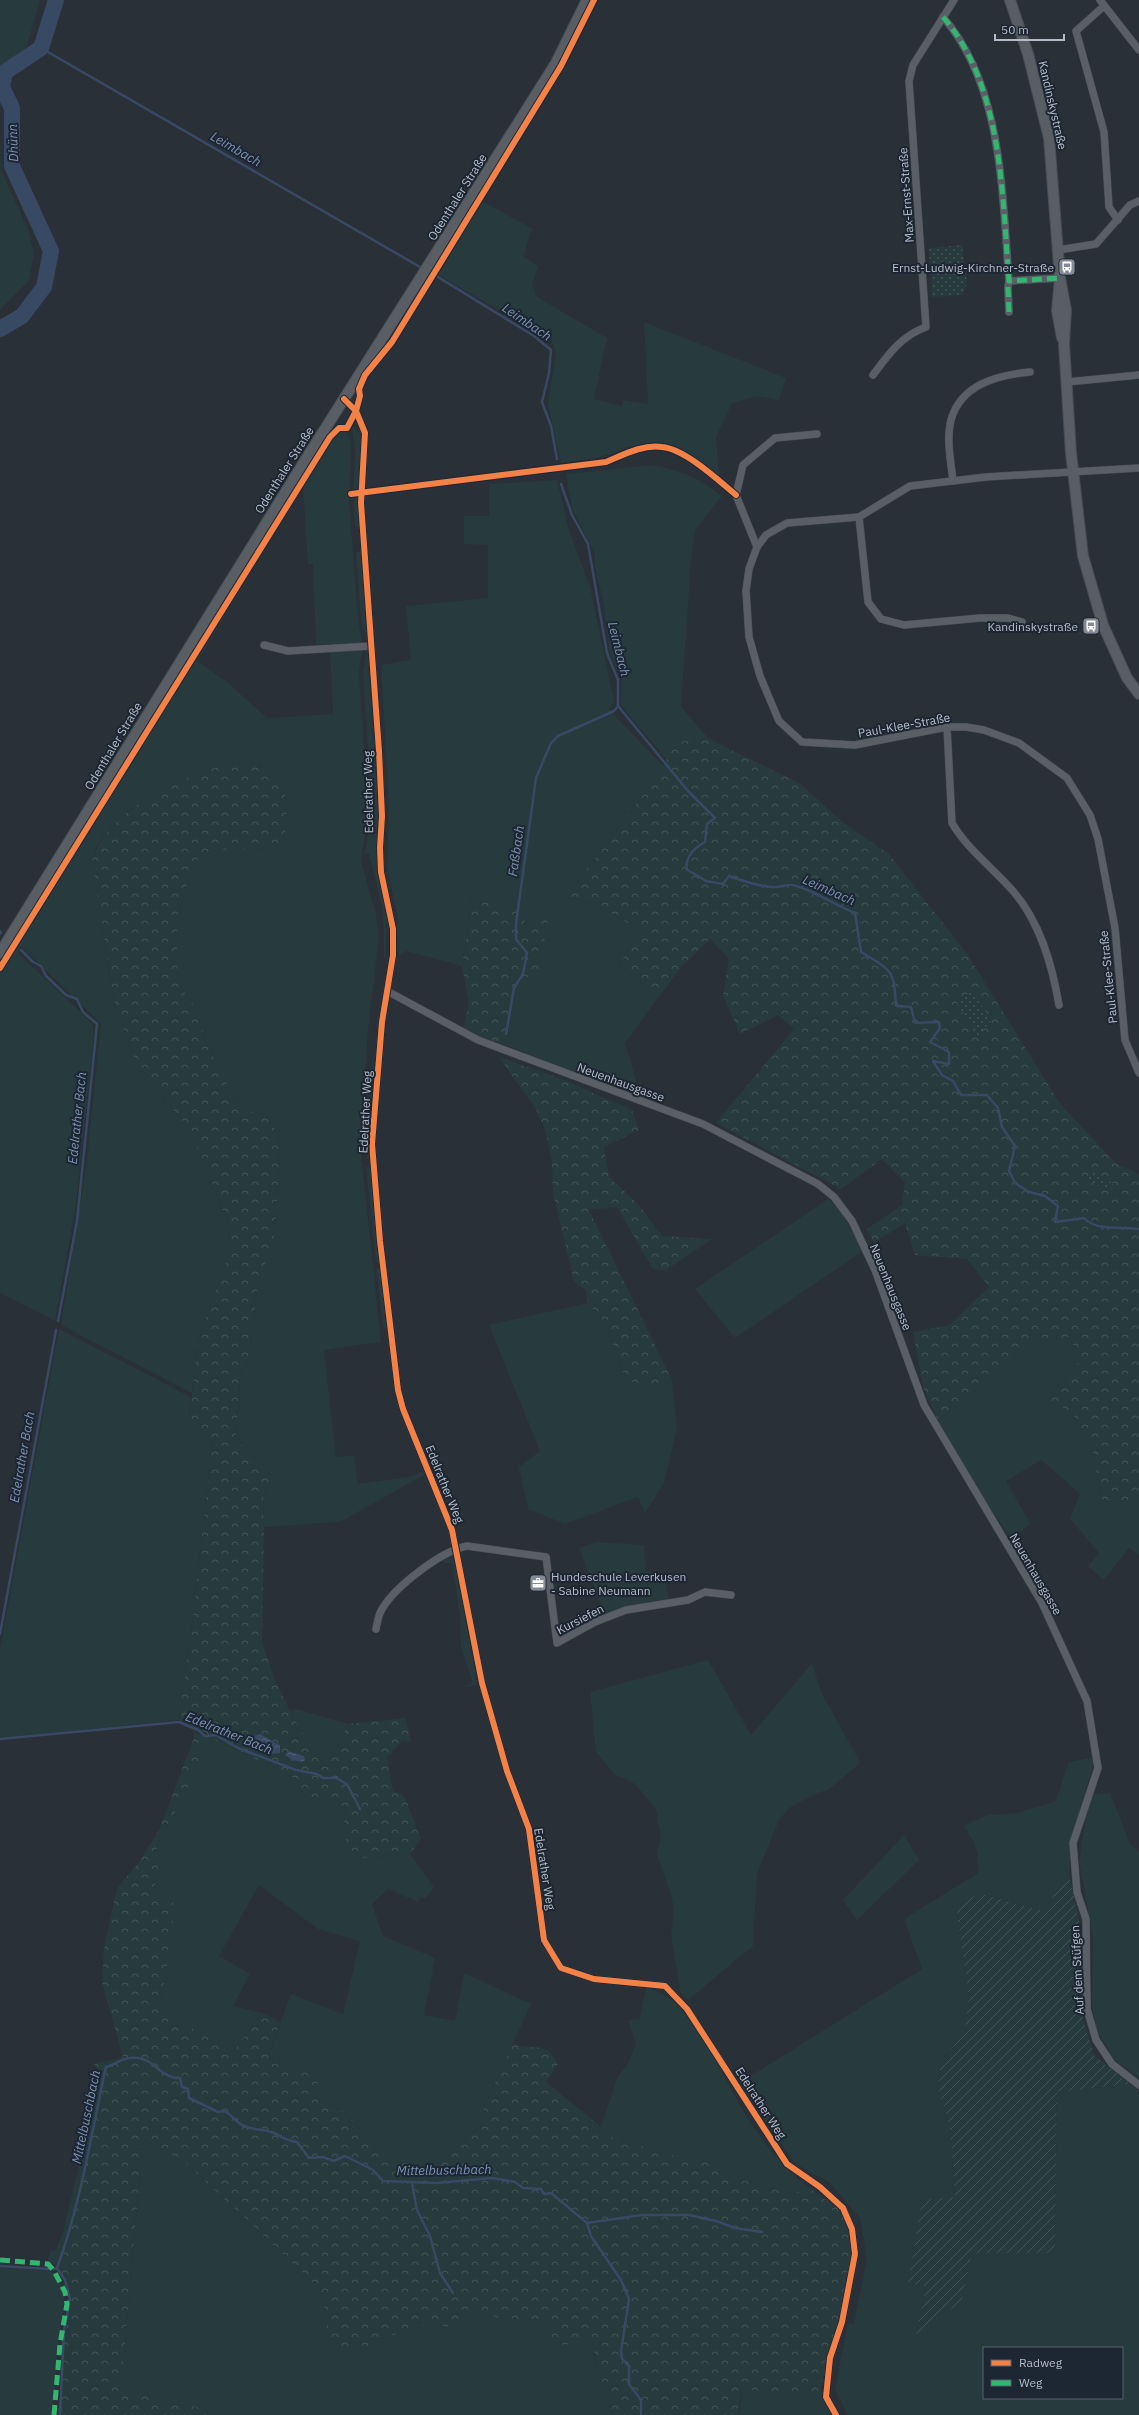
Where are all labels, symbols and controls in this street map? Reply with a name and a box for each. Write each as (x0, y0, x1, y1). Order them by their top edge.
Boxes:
scale bar (995, 16, 1064, 42)
text: 50 m (1001, 22, 1029, 37)
street label: Kandinskystraße (1036, 59, 1071, 151)
water label: Dhünn (4, 124, 22, 162)
water label: Leimbach (208, 128, 264, 170)
street label: Max-Ernst-Straße (895, 147, 917, 243)
street label: Odenthaler Straße (424, 150, 490, 243)
bus stop icon: Ernst-Ludwig-Kirchner-Straße (1057, 257, 1077, 277)
place label: Ernst-Ludwig-Kirchner-Straße (892, 260, 1054, 275)
water label: Leimbach (499, 299, 555, 345)
street label: Odenthaler Straße (251, 423, 317, 516)
bus stop icon: Kandinskystraße (1081, 616, 1101, 636)
place label: Kandinskystraße (987, 619, 1078, 634)
water label: Leimbach (604, 620, 634, 678)
street label: Odenthaler Straße (81, 699, 145, 793)
street label: Paul-Klee-Straße (857, 709, 952, 740)
street label: Edelrather Weg (360, 750, 376, 833)
water label: Faßbach (504, 824, 528, 878)
water label: Leimbach (800, 871, 858, 909)
street label: Paul-Klee-Straße (1096, 929, 1120, 1024)
street label: Neuenhausgasse (575, 1059, 667, 1105)
street label: Edelrather Weg (355, 1070, 375, 1154)
water label: Edelrather Bach (64, 1071, 90, 1165)
street label: Neuenhausgasse (867, 1242, 915, 1333)
water label: Edelrather Bach (6, 1410, 38, 1504)
street label: Edelrather Weg (423, 1443, 468, 1526)
street label: Neuenhausgasse (1007, 1530, 1066, 1618)
place label: Hundeschule Leverkusen - Sabine Neumann (551, 1569, 686, 1598)
office icon: Hundeschule Leverkusen - Sabine Neumann (528, 1573, 548, 1593)
street label: Kursiefen (554, 1601, 606, 1637)
water label: Edelrather Bach (183, 1708, 275, 1758)
street label: Edelrather Weg (531, 1827, 559, 1912)
street label: Auf dem Stüfgen (1067, 1925, 1087, 2015)
street label: Edelrather Weg (732, 2064, 790, 2142)
water label: Mittelbuschbach (68, 2069, 104, 2165)
water label: Mittelbuschbach (396, 2161, 492, 2179)
legend (983, 2347, 1123, 2399)
text: Radweg (1019, 2355, 1063, 2370)
text: Weg (1019, 2375, 1043, 2390)

